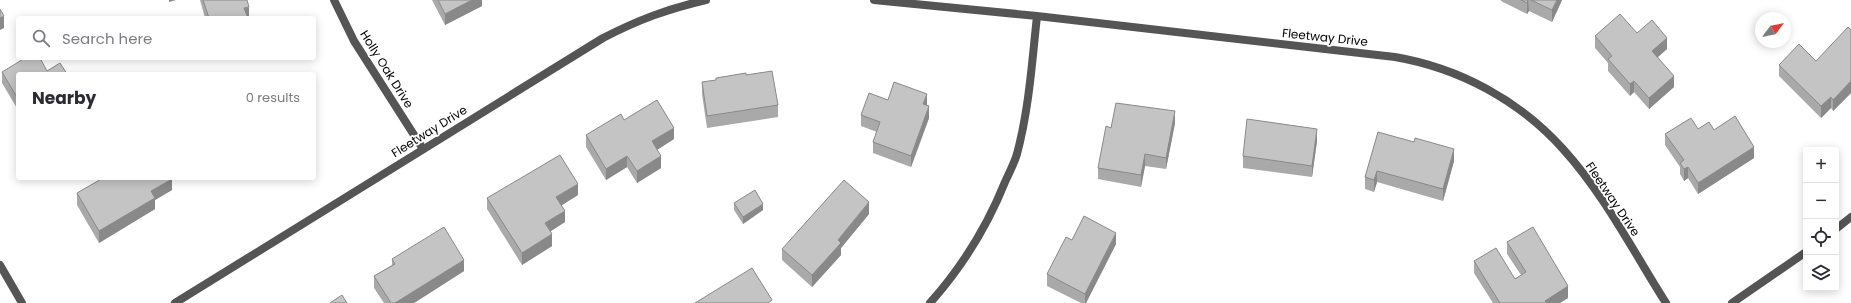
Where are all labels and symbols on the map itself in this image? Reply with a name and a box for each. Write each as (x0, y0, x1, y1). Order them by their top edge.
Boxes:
north arrow (1755, 12, 1791, 48)
street label: Fleetway Drive (1281, 24, 1369, 50)
street label: Holly Oak Drive (356, 27, 418, 111)
street label: Fleetway Drive (388, 101, 470, 161)
street label: Fleetway Drive (1582, 158, 1644, 240)

